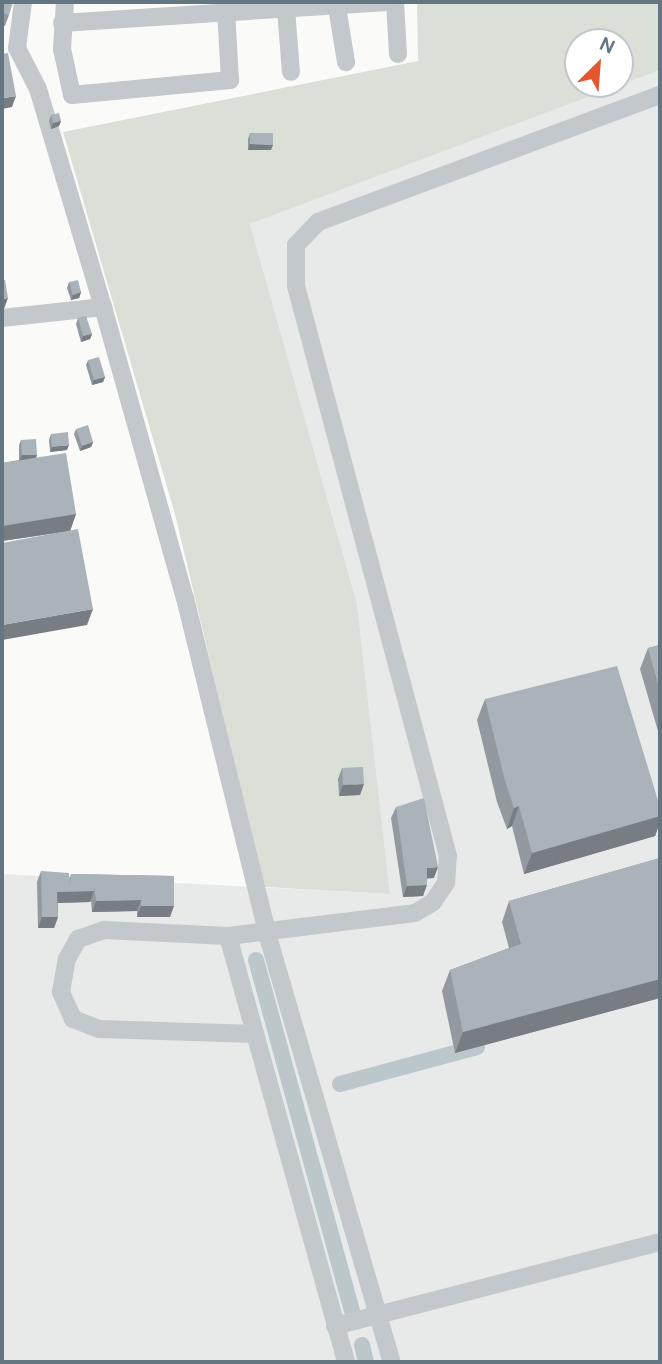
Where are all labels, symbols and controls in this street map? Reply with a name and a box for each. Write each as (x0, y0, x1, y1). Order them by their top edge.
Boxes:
north arrow (564, 28, 634, 98)
text: N (596, 31, 619, 60)

